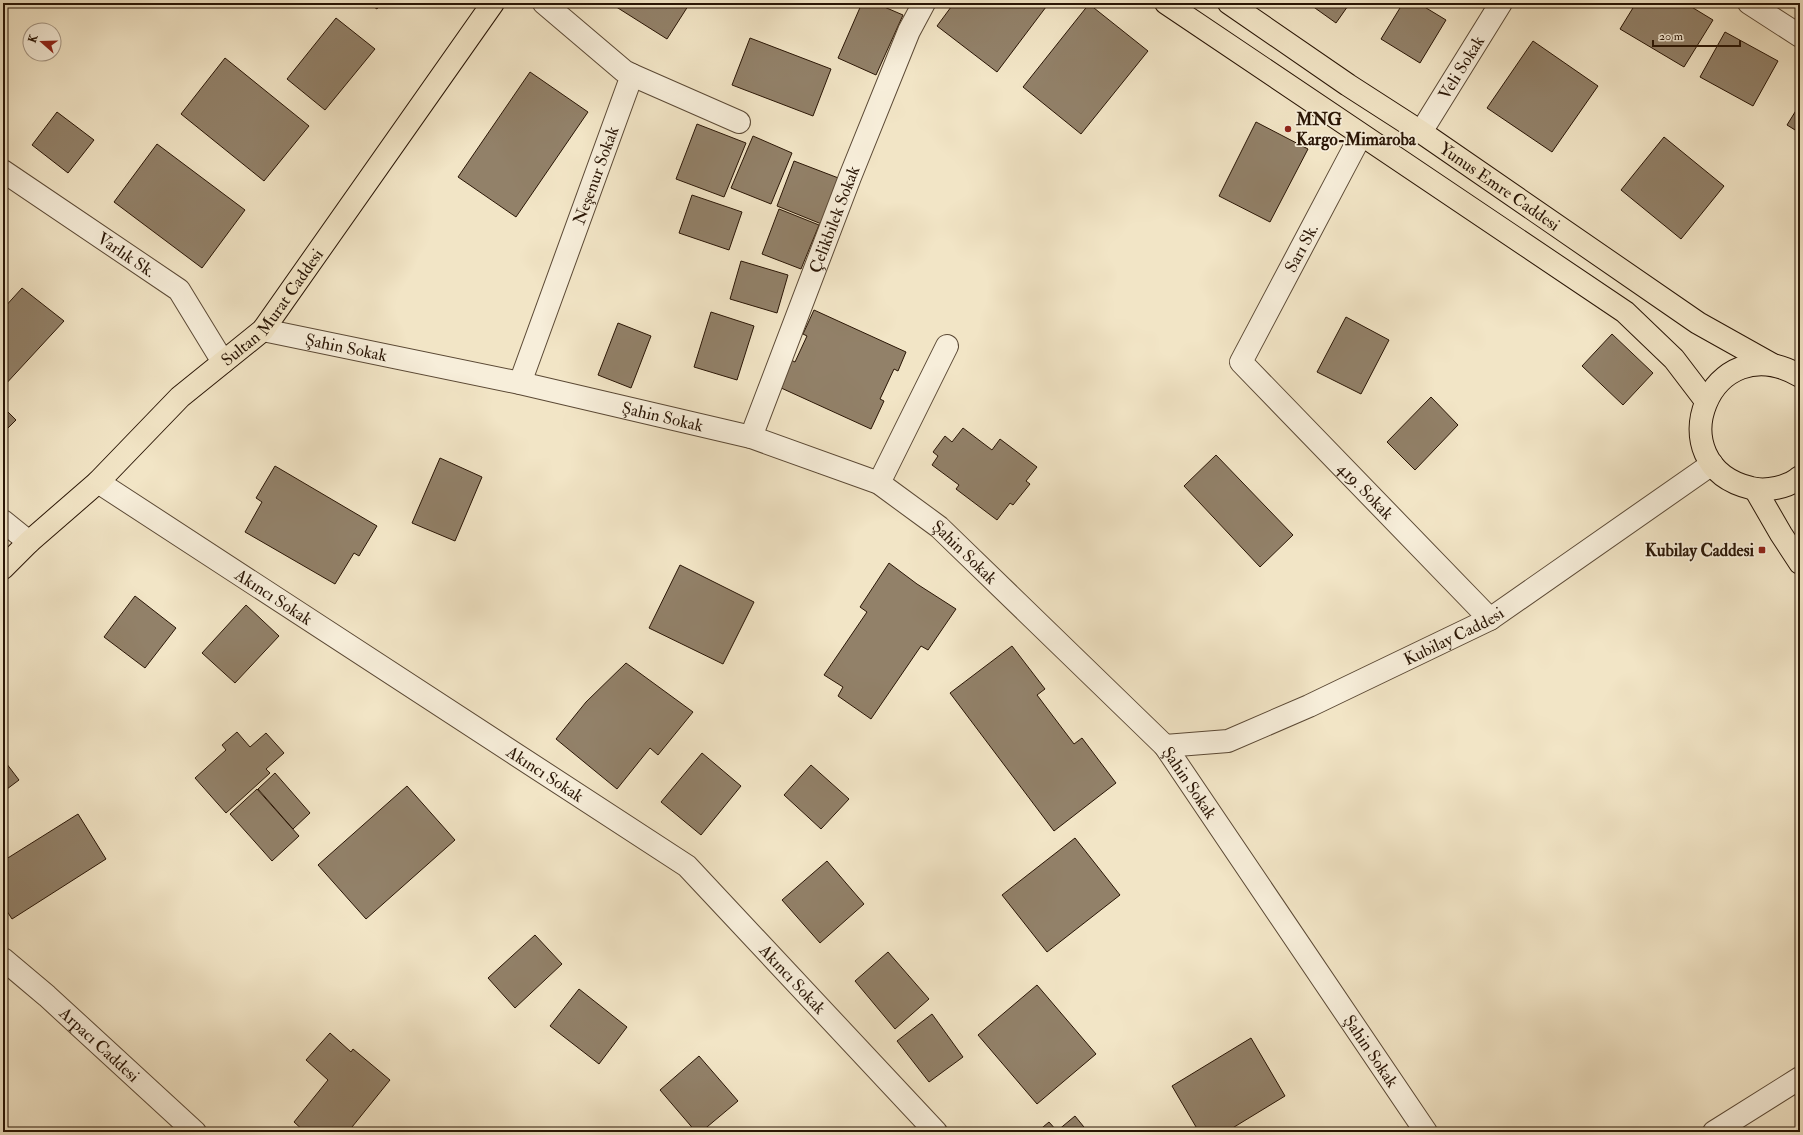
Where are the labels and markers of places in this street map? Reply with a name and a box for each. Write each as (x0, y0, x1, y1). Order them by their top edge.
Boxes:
place label: MNG Kargo-Mimaroba (1295, 109, 1417, 151)
marker: MNG Kargo-Mimaroba (1283, 124, 1293, 134)
place label: Kubilay Caddesi (1645, 540, 1754, 562)
marker: Kubilay Caddesi (1757, 545, 1767, 555)

